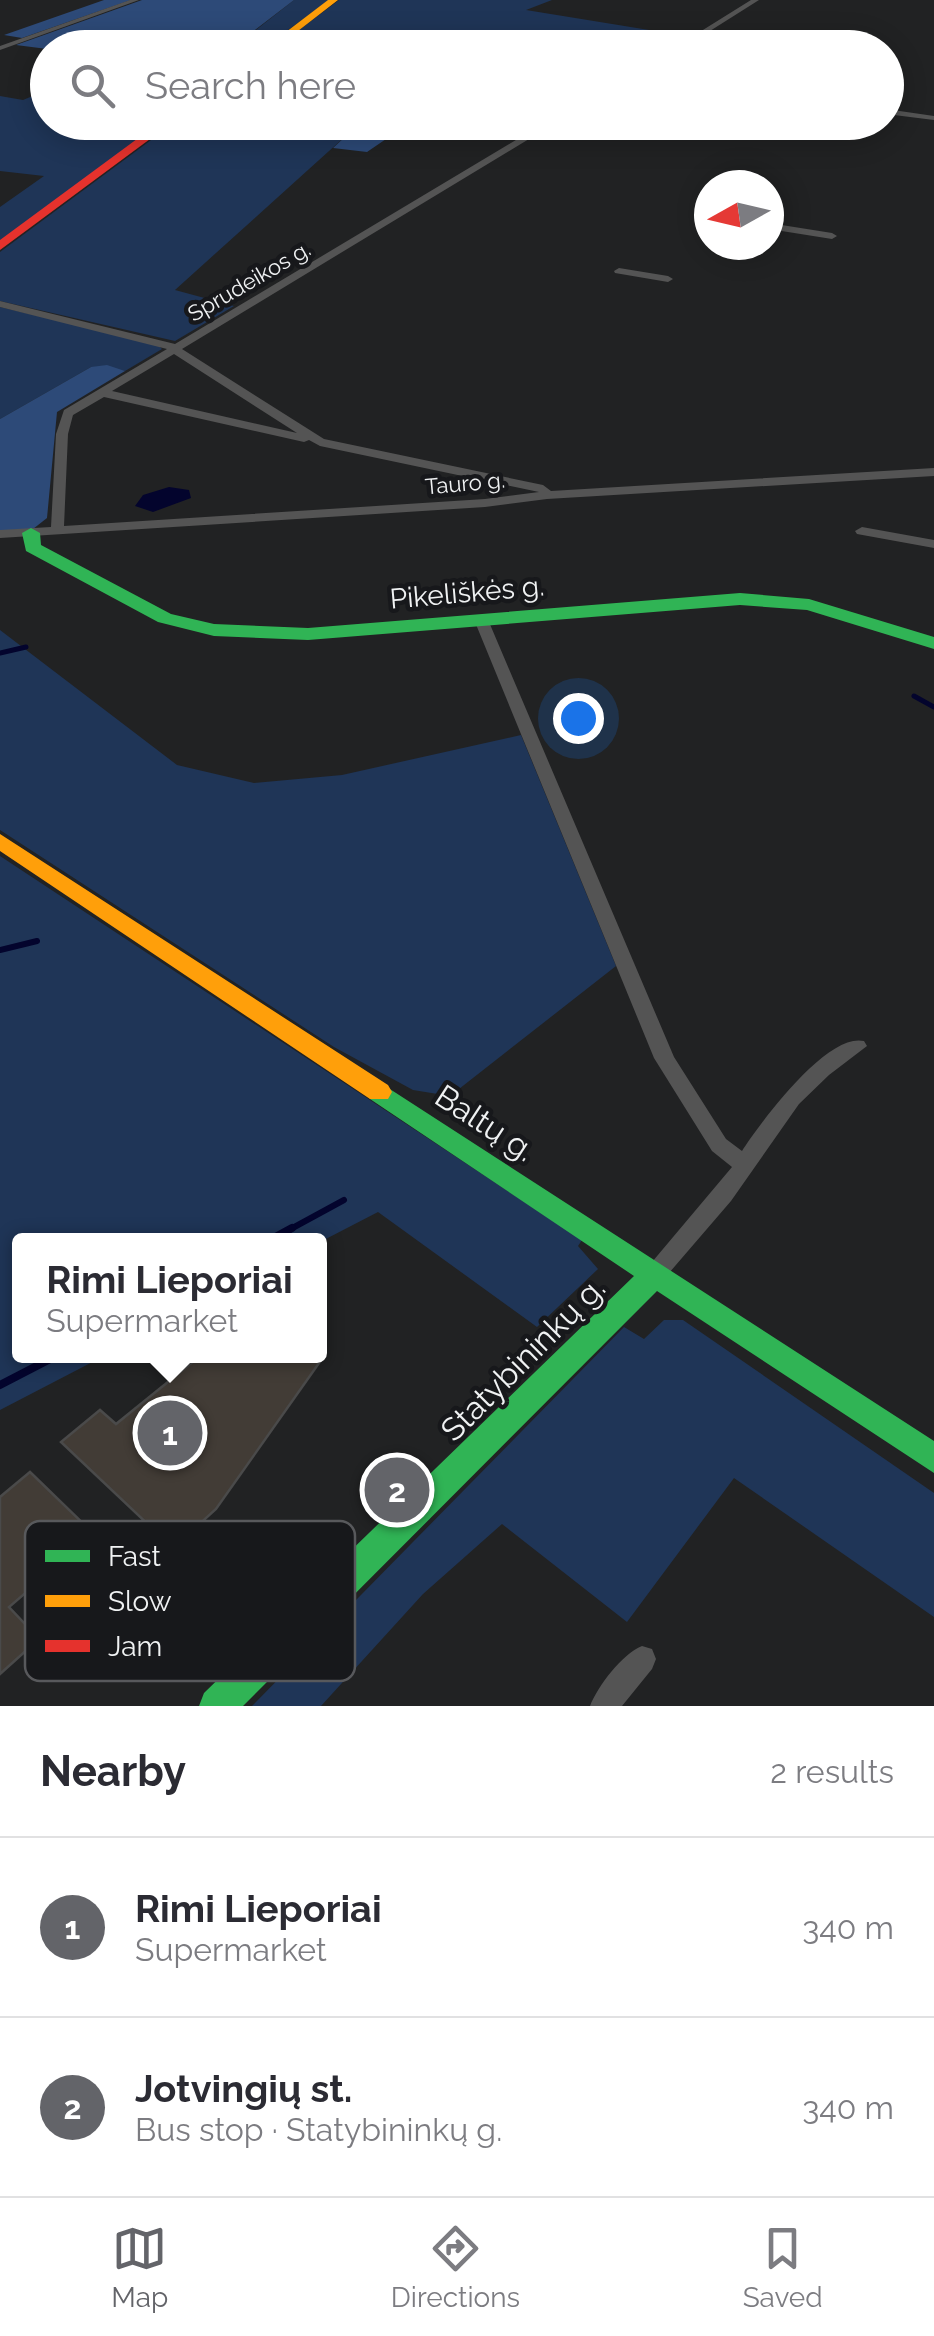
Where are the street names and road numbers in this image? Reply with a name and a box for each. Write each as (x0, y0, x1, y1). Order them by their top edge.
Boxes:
street label: Sprudeikos g. (183, 235, 315, 327)
street label: Tauro g. (424, 467, 506, 499)
street label: Pikeliškės g. (388, 569, 546, 616)
street label: Baltų g. (429, 1077, 542, 1168)
street label: Statybininkų g. (433, 1269, 612, 1448)

